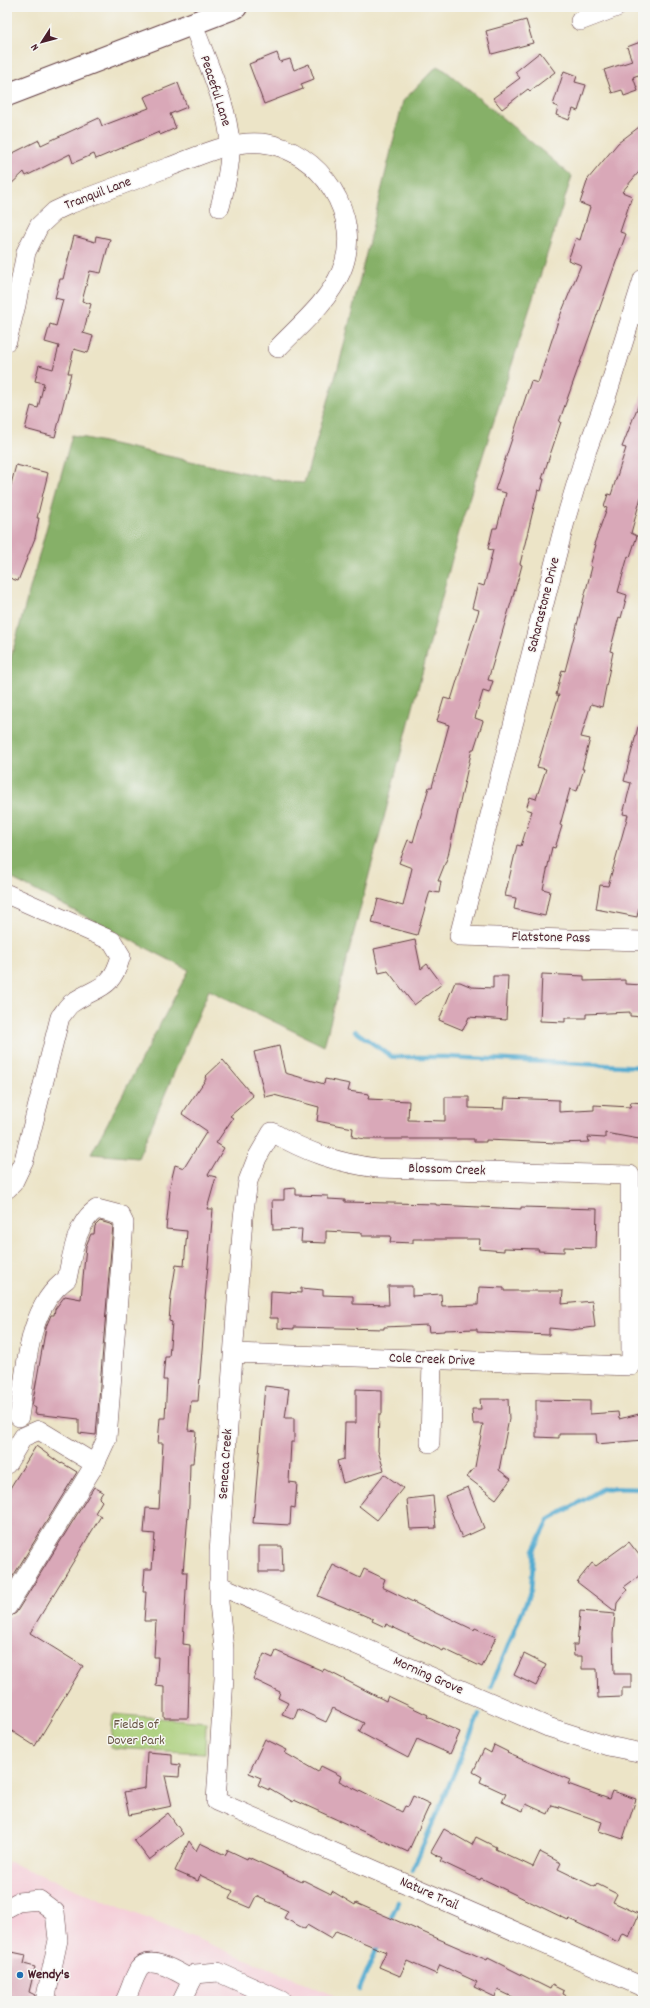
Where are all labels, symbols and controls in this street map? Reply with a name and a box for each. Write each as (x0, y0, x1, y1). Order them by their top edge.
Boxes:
north arrow (22, 22, 62, 62)
text: N (27, 39, 44, 54)
street label: Peaceful Lane (194, 53, 236, 129)
street label: Tranquil Lane (62, 172, 134, 216)
street label: Saharastone Drive (522, 555, 566, 655)
street label: Flatstone Pass (511, 927, 591, 949)
street label: Blossom Creek (408, 1159, 486, 1181)
street label: Cole Creek Drive (389, 1349, 475, 1371)
street label: Seneca Creek (214, 1428, 238, 1500)
street label: Morning Grove (390, 1652, 466, 1700)
park label: Fields of Dover Park (107, 1715, 165, 1751)
street label: Nature Trail (396, 1872, 462, 1916)
place label: Wendy's (28, 1965, 70, 1985)
marker: Wendy's (15, 1970, 25, 1980)

